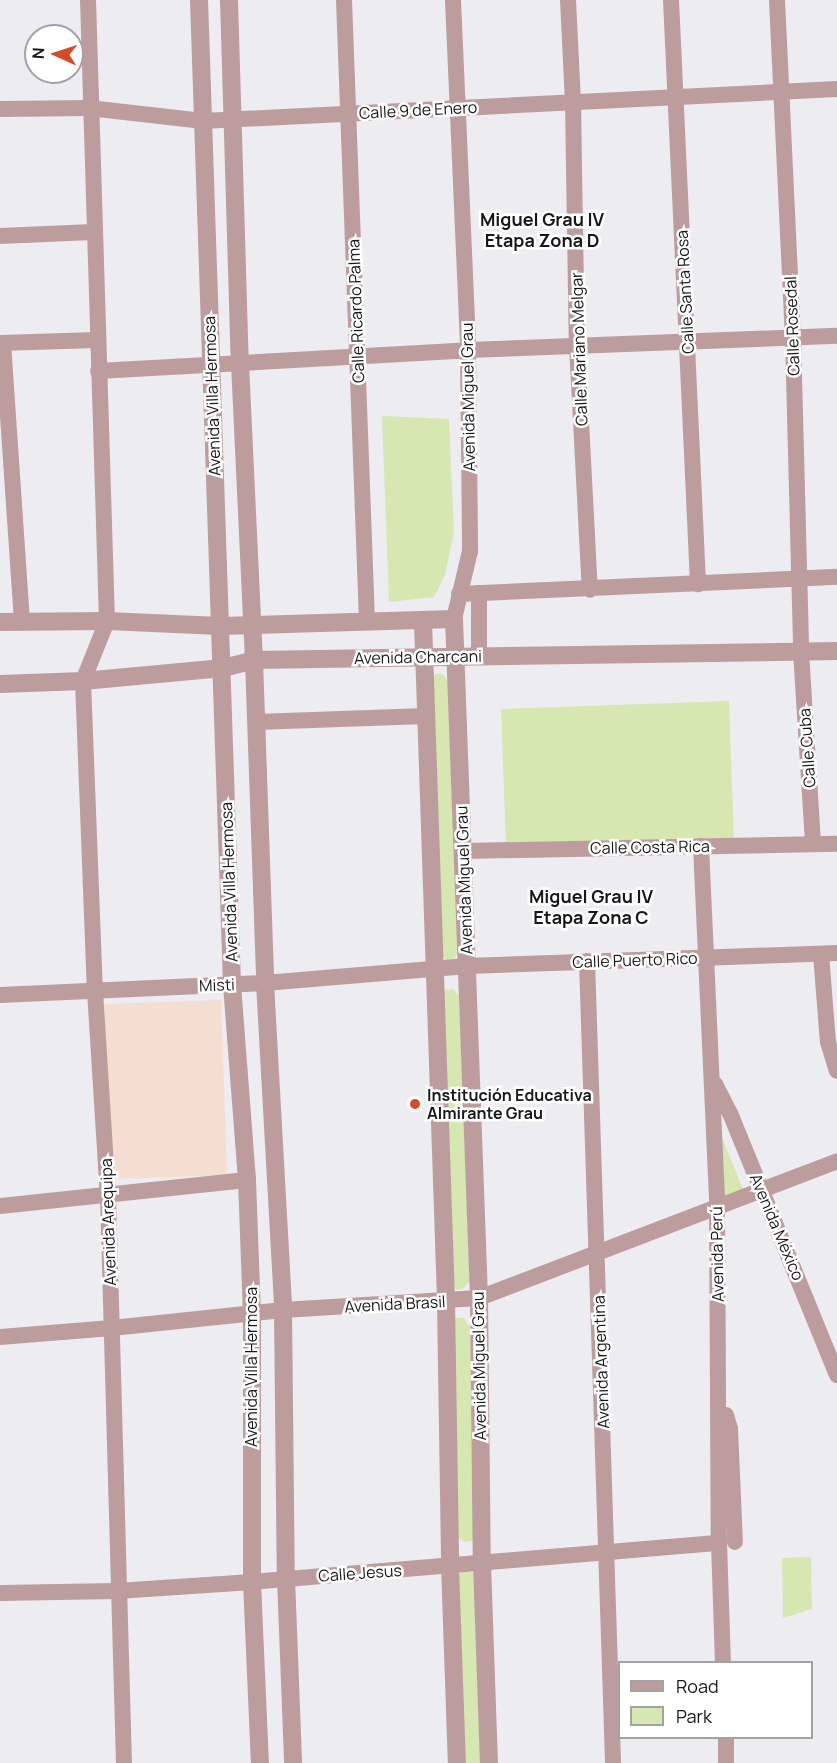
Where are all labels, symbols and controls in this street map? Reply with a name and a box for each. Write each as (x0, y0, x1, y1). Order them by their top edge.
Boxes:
north arrow (24, 24, 84, 84)
text: N (27, 47, 49, 59)
street label: Calle 9 de Enero (358, 97, 478, 123)
district label: Miguel Grau IV Etapa Zona D (480, 209, 604, 252)
street label: Calle Santa Rosa (672, 230, 698, 354)
street label: Calle Ricardo Palma (344, 239, 368, 383)
street label: Calle Mariano Melgar (567, 272, 591, 426)
street label: Calle Rosedal (781, 276, 803, 376)
street label: Avenida Villa Hermosa (200, 316, 224, 476)
street label: Avenida Miguel Grau (457, 322, 479, 472)
street label: Avenida Charcani (354, 646, 482, 668)
street label: Calle Cuba (795, 708, 819, 788)
street label: Avenida Villa Hermosa (217, 802, 241, 962)
street label: Avenida Miguel Grau (452, 805, 476, 955)
street label: Calle Costa Rica (590, 836, 710, 858)
district label: Miguel Grau IV Etapa Zona C (529, 886, 653, 928)
street label: Calle Puerto Rico (572, 948, 698, 972)
street label: Misti (199, 975, 235, 995)
place label: Institución Educativa Almirante Grau (427, 1085, 592, 1123)
marker: Institución Educativa Almirante Grau (408, 1097, 422, 1111)
street label: Avenida Arequipa (96, 1158, 120, 1286)
street label: Avenida México (746, 1171, 808, 1283)
street label: Avenida Perú (707, 1206, 727, 1302)
street label: Avenida Villa Hermosa (241, 1287, 261, 1447)
street label: Avenida Miguel Grau (468, 1291, 490, 1441)
street label: Avenida Brasil (344, 1292, 446, 1316)
street label: Avenida Argentina (589, 1295, 613, 1429)
street label: Calle Jesus (318, 1561, 402, 1585)
legend (618, 1661, 813, 1739)
text: Road (676, 1674, 719, 1698)
text: Park (676, 1704, 712, 1728)

